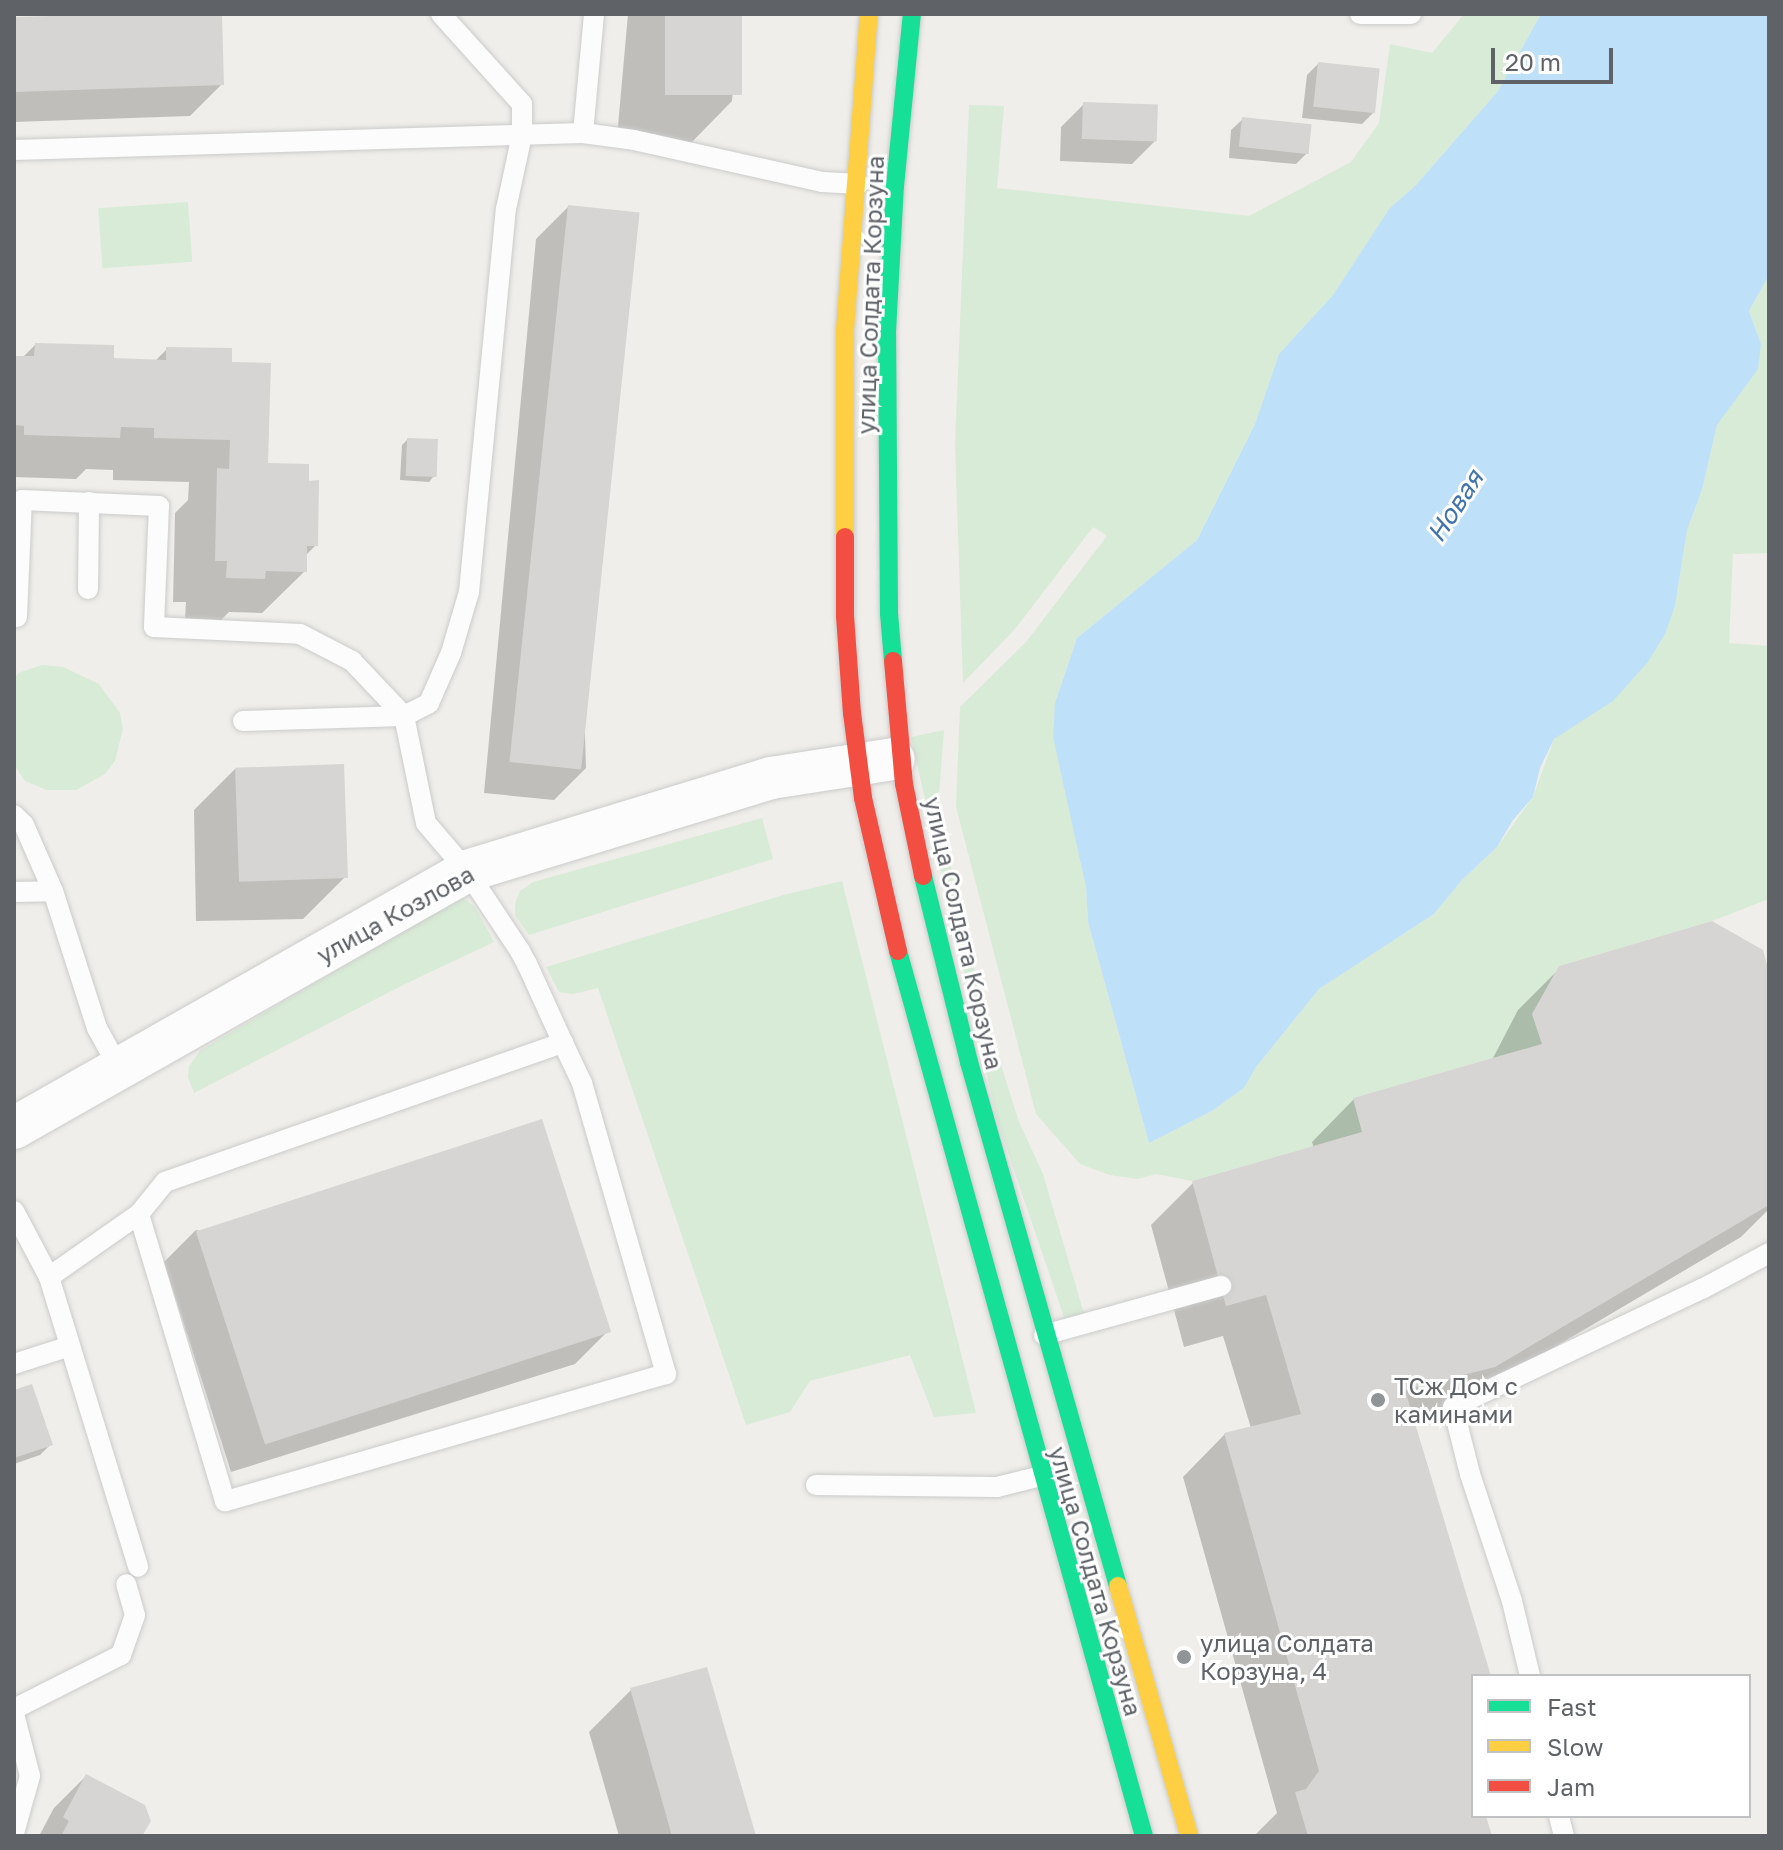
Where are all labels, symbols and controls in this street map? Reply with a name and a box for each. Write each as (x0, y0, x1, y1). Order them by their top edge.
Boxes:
scale bar (1495, 32, 1617, 82)
text: 20 m (1505, 47, 1561, 76)
street label: улица Солдата Корзуна (851, 155, 889, 435)
water label: Новая (1420, 464, 1490, 548)
street label: улица Солдата Корзуна (919, 794, 1009, 1072)
street label: улица Козлова (311, 859, 479, 969)
place label: ТСж Дом с каминами (1394, 1372, 1518, 1428)
marker: ТСж Дом с каминами (1369, 1391, 1387, 1409)
street label: улица Солдата Корзуна (1044, 1443, 1148, 1719)
place label: улица Солдата Корзуна, 4 (1200, 1629, 1374, 1685)
marker: улица Солдата Корзуна, 4 (1175, 1648, 1193, 1666)
legend (1471, 1674, 1751, 1818)
text: Fast (1547, 1692, 1597, 1721)
text: Slow (1547, 1732, 1603, 1761)
text: Jam (1547, 1772, 1595, 1801)

